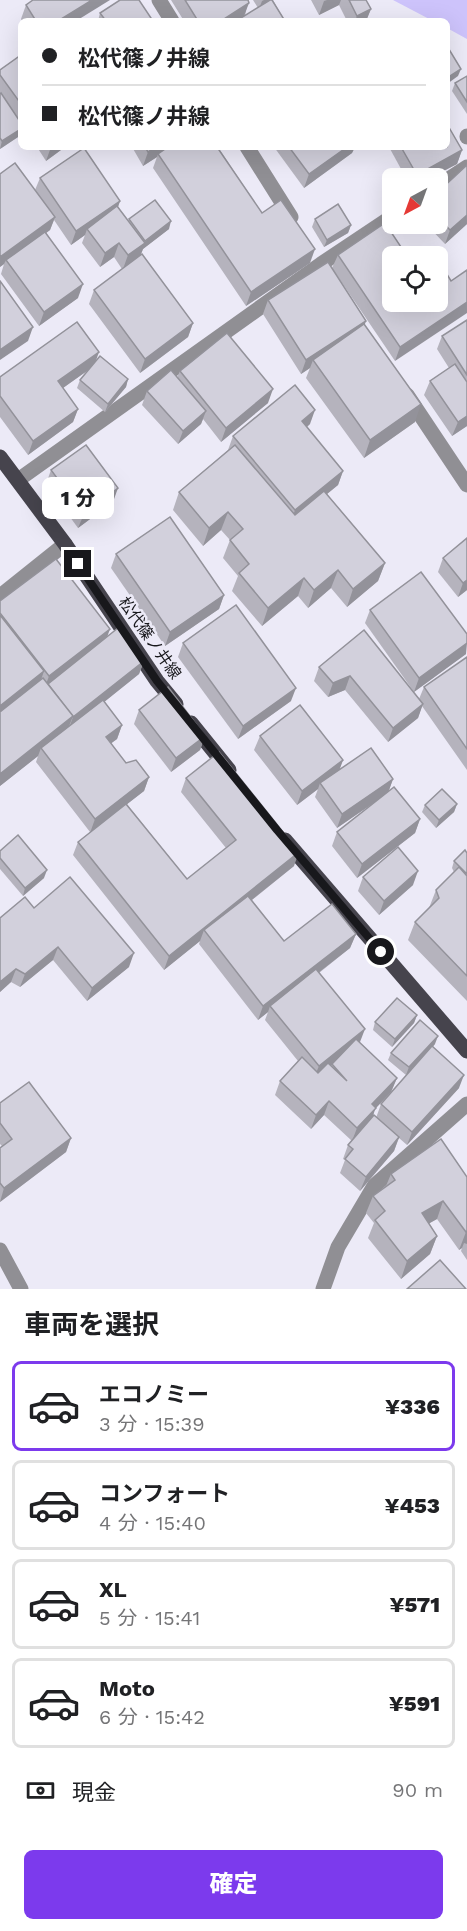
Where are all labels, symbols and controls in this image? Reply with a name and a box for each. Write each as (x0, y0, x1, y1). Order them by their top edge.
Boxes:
text: 松代篠ノ井線 (78, 46, 210, 71)
text: 松代篠ノ井線 (78, 104, 210, 129)
north arrow (382, 168, 448, 234)
map controls (382, 168, 448, 312)
button: locate (382, 246, 448, 312)
callout: 1 分 (42, 477, 114, 519)
text: 1 分 (61, 486, 95, 510)
route end (64, 550, 91, 577)
street label: 松代篠ノ井線 (115, 593, 185, 683)
route start (367, 938, 394, 965)
text: 車両を選択 (24, 1309, 159, 1341)
icon: car (27, 1379, 81, 1433)
text: エコノミー (99, 1382, 209, 1407)
text: ¥336 (385, 1394, 440, 1419)
text: 3 分 · 15:39 (99, 1412, 205, 1436)
icon: car (27, 1478, 81, 1532)
text: コンフォート (99, 1481, 230, 1506)
text: ¥453 (385, 1493, 440, 1518)
text: 4 分 · 15:40 (99, 1511, 206, 1535)
icon: car (27, 1577, 81, 1631)
text: XL (99, 1577, 127, 1602)
text: ¥571 (389, 1592, 440, 1617)
text: 5 分 · 15:41 (99, 1606, 200, 1630)
icon: car (27, 1676, 81, 1730)
text: Moto (99, 1676, 155, 1701)
text: ¥591 (389, 1691, 440, 1716)
text: 6 分 · 15:42 (99, 1705, 205, 1729)
icon: cash (24, 1774, 57, 1807)
text: 90 m (392, 1778, 443, 1802)
text: 現金 (72, 1780, 116, 1805)
button: 確定 (24, 1850, 443, 1919)

